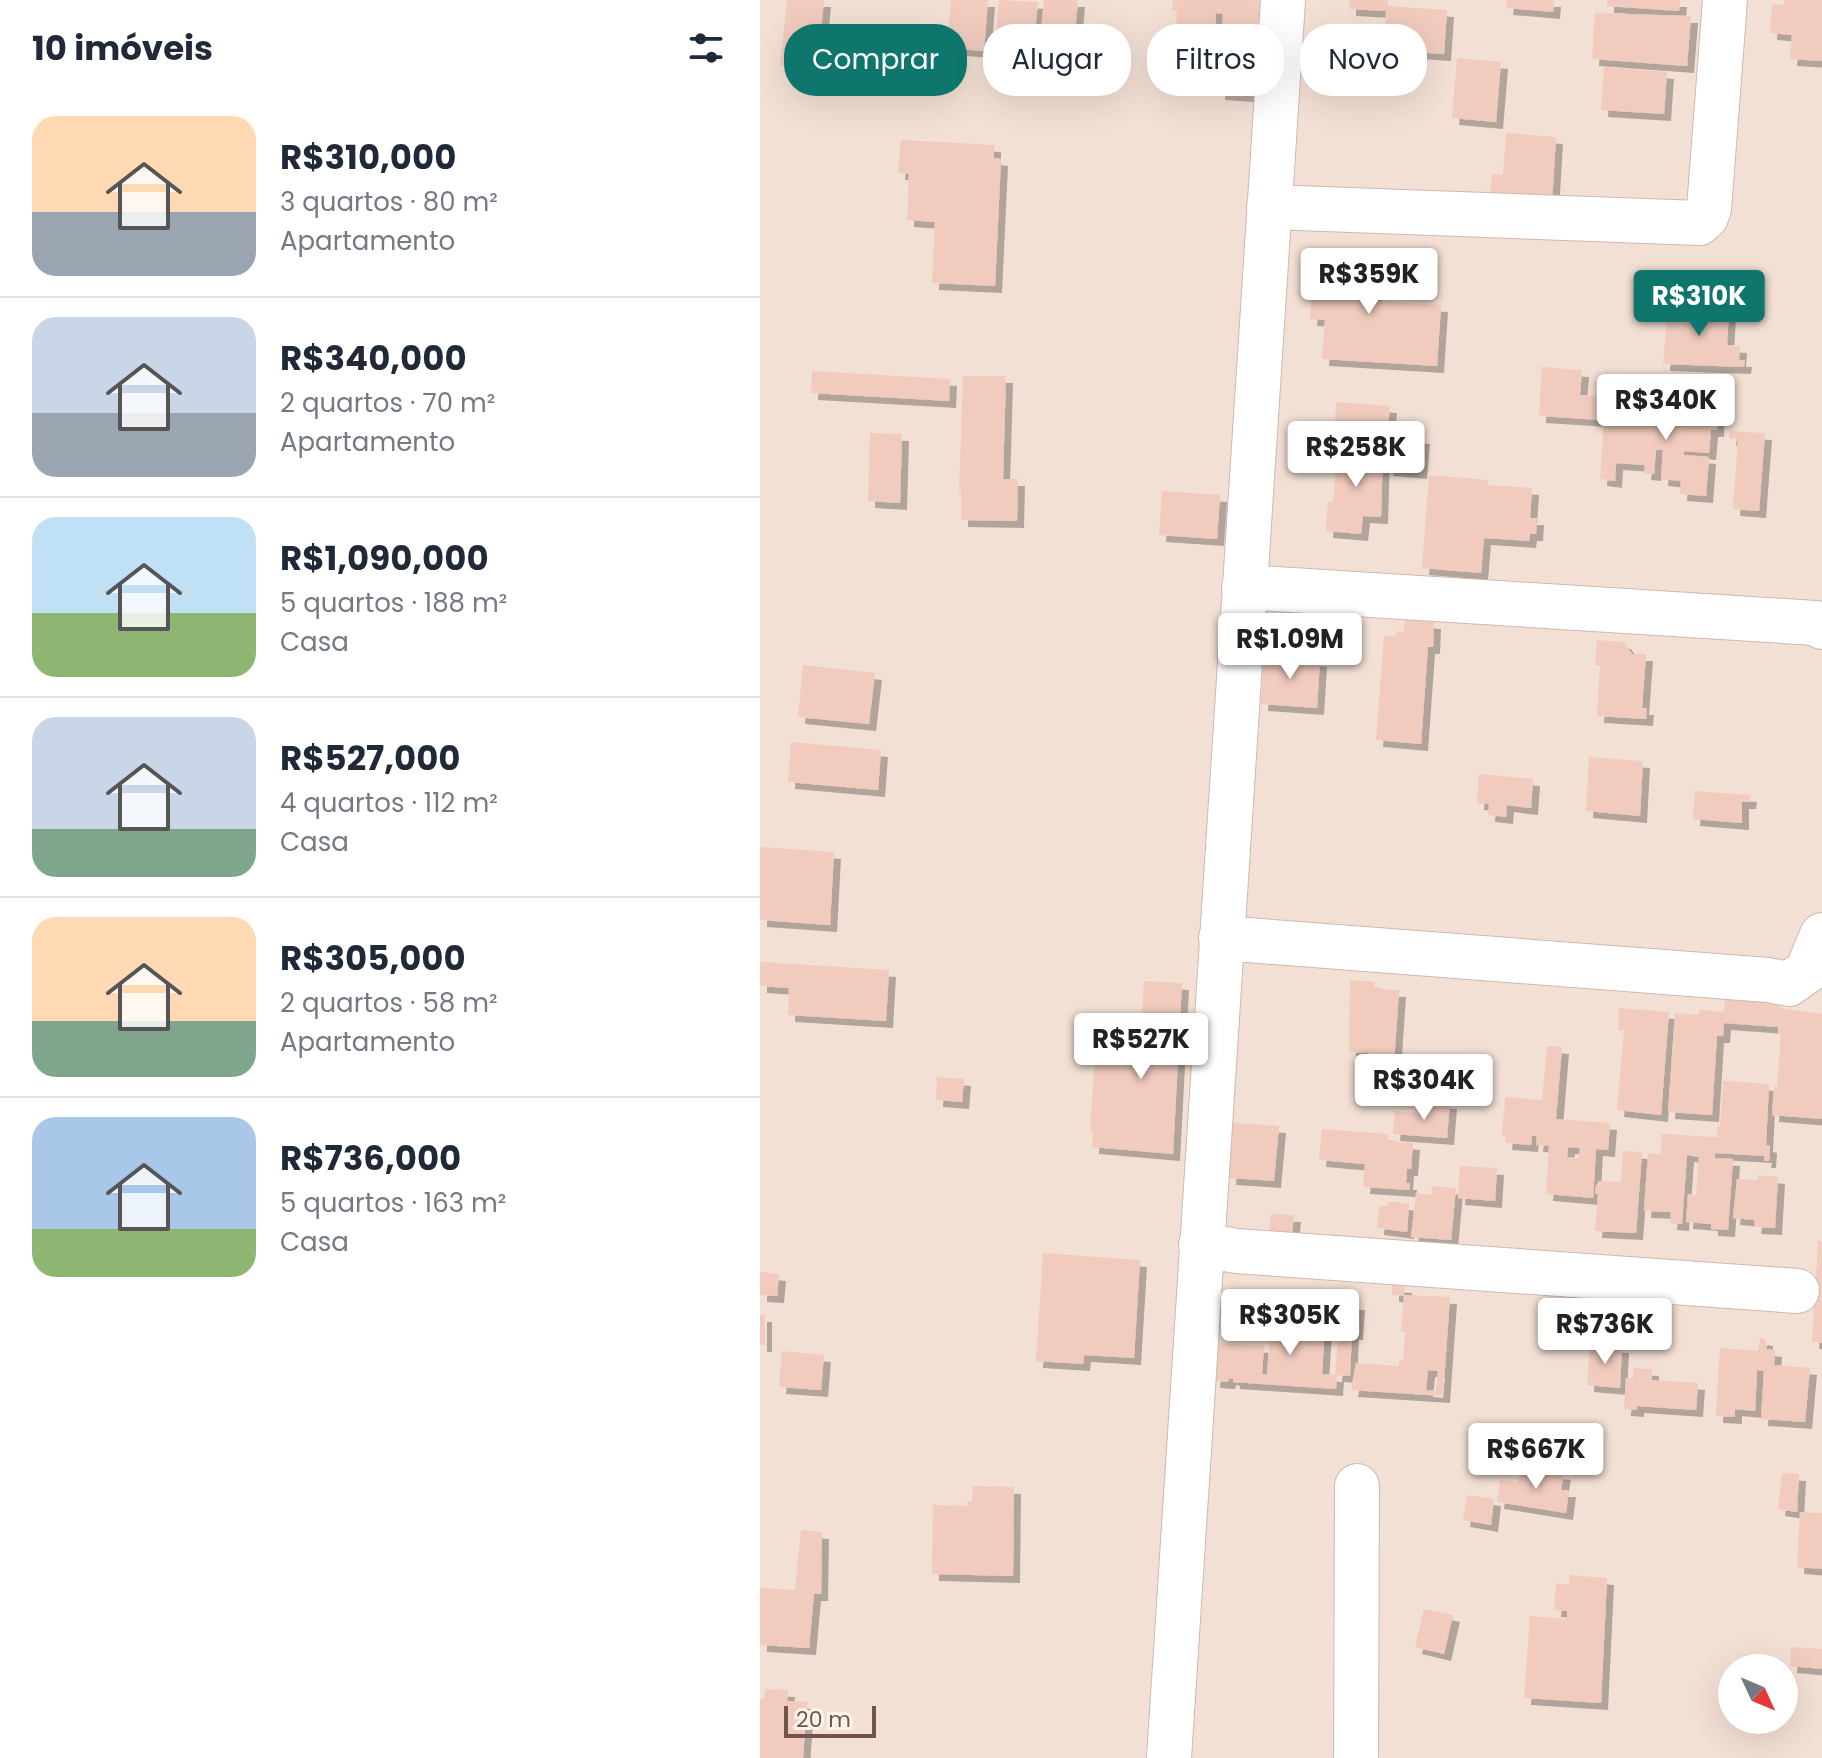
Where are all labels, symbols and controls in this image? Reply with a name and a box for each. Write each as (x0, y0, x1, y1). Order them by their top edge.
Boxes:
text: 10 imóveis (32, 24, 213, 72)
chip: Comprar (784, 24, 967, 96)
chip: Alugar (983, 24, 1131, 96)
chip: Filtros (1147, 24, 1284, 96)
chip: Novo (1300, 24, 1427, 96)
icon: filters (684, 26, 728, 70)
text: R$310,000 (280, 133, 456, 181)
icon: home (96, 148, 192, 244)
text: 3 quartos · 80 m² (280, 184, 498, 220)
text: Apartamento (280, 223, 455, 259)
pin: R$359K (1304, 248, 1434, 316)
text: R$359K (1319, 256, 1419, 292)
pin: R$310K (1634, 270, 1764, 338)
text: R$310K (1652, 278, 1746, 314)
text: R$340,000 (280, 334, 467, 382)
icon: home (96, 349, 192, 445)
pin: R$340K (1601, 374, 1731, 442)
text: R$340K (1615, 382, 1717, 418)
text: 2 quartos · 70 m² (280, 385, 495, 421)
pin: R$258K (1291, 421, 1421, 489)
text: Apartamento (280, 424, 455, 460)
text: R$258K (1306, 429, 1406, 465)
text: R$1,090,000 (280, 534, 489, 582)
icon: home (96, 549, 192, 645)
text: 5 quartos · 188 m² (280, 585, 507, 621)
pin: R$1.09M (1216, 613, 1364, 681)
text: R$1.09M (1236, 621, 1344, 657)
text: Casa (280, 624, 349, 660)
text: R$527,000 (280, 734, 461, 782)
icon: home (96, 749, 192, 845)
text: 4 quartos · 112 m² (280, 785, 498, 821)
text: Casa (280, 824, 349, 860)
text: R$305,000 (280, 934, 466, 982)
icon: home (96, 949, 192, 1045)
text: 2 quartos · 58 m² (280, 985, 498, 1021)
pin: R$527K (1076, 1013, 1206, 1081)
text: R$527K (1092, 1021, 1190, 1057)
text: Apartamento (280, 1024, 455, 1060)
pin: R$304K (1359, 1054, 1489, 1122)
text: R$304K (1373, 1062, 1475, 1098)
text: R$736,000 (280, 1134, 461, 1182)
icon: home (96, 1149, 192, 1245)
text: 5 quartos · 163 m² (280, 1185, 506, 1221)
text: Casa (280, 1224, 349, 1260)
pin: R$305K (1225, 1289, 1355, 1357)
text: R$305K (1239, 1297, 1341, 1333)
pin: R$736K (1540, 1298, 1670, 1366)
text: R$736K (1556, 1306, 1654, 1342)
pin: R$667K (1471, 1423, 1601, 1491)
text: R$667K (1486, 1431, 1586, 1467)
north arrow (1718, 1654, 1798, 1734)
map controls (1718, 1654, 1798, 1734)
scale bar (784, 1702, 876, 1738)
text: 20 m (796, 1704, 851, 1735)

